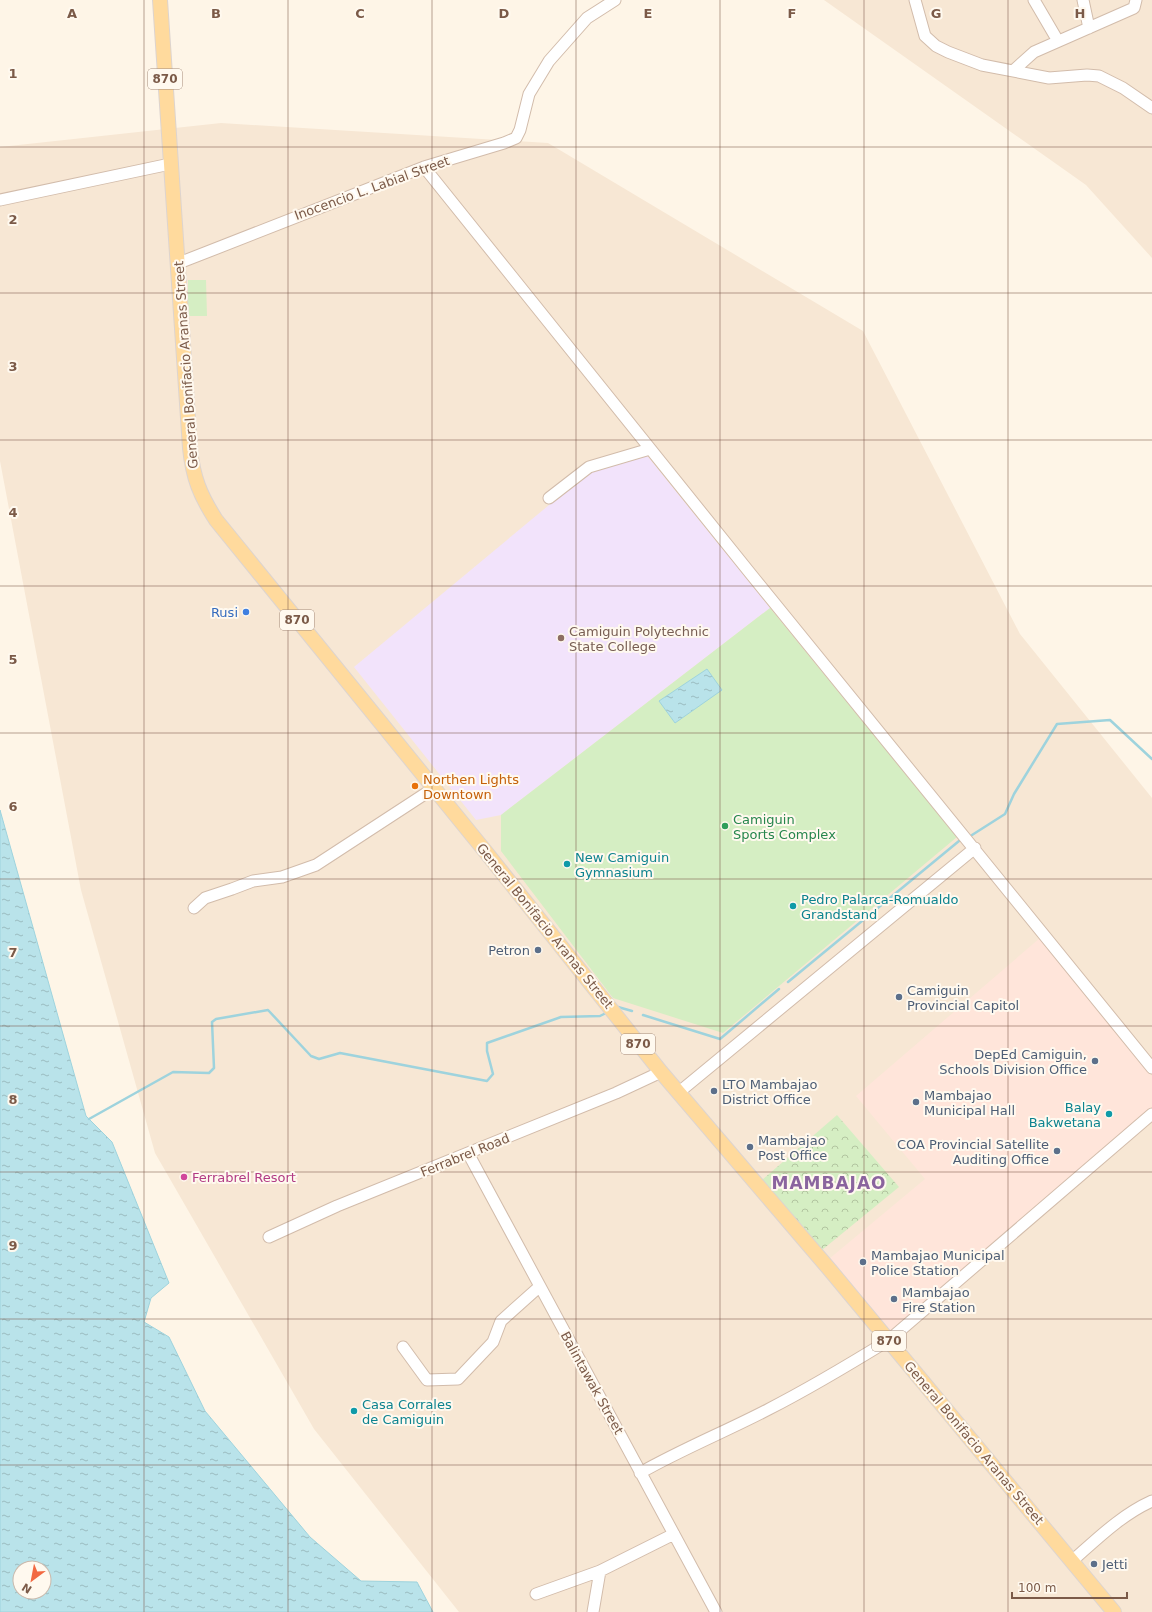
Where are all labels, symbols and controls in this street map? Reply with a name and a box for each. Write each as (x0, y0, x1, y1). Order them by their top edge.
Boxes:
text: A (67, 6, 77, 21)
text: B (211, 6, 221, 21)
text: C (355, 6, 365, 21)
text: D (499, 6, 510, 21)
text: E (644, 6, 652, 21)
text: F (788, 6, 796, 21)
text: G (931, 6, 941, 21)
text: H (1075, 6, 1085, 21)
text: 1 (8, 66, 18, 81)
road number: 870 (148, 69, 182, 89)
street label: Inocencio L. Labial Street (292, 153, 452, 223)
text: 2 (8, 212, 18, 227)
street label: General Bonifacio Aranas Street (171, 261, 201, 469)
text: 3 (8, 359, 18, 374)
text: 4 (8, 505, 18, 520)
place label: Rusi (211, 605, 238, 620)
marker: Rusi (241, 607, 251, 617)
road number: 870 (280, 610, 314, 630)
place label: Camiguin Polytechnic State College (569, 624, 709, 654)
marker: Camiguin Polytechnic State College (556, 633, 566, 643)
text: 5 (8, 652, 18, 667)
place label: Northen Lights Downtown (423, 772, 519, 802)
marker: Northen Lights Downtown (410, 781, 420, 791)
text: 6 (8, 799, 18, 814)
place label: Camiguin Sports Complex (733, 812, 836, 842)
marker: Camiguin Sports Complex (720, 821, 730, 831)
street label: General Bonifacio Aranas Street (474, 840, 616, 1012)
place label: New Camiguin Gymnasium (575, 850, 669, 880)
marker: New Camiguin Gymnasium (562, 859, 572, 869)
place label: Pedro Palarca-Romualdo Grandstand (801, 892, 959, 922)
marker: Pedro Palarca-Romualdo Grandstand (788, 901, 798, 911)
place label: Petron (488, 943, 530, 958)
text: 7 (8, 945, 18, 960)
marker: Petron (533, 945, 543, 955)
place label: Camiguin Provincial Capitol (907, 983, 1019, 1013)
marker: Camiguin Provincial Capitol (894, 992, 904, 1002)
road number: 870 (621, 1034, 655, 1054)
place label: DepEd Camiguin, Schools Division Office (939, 1047, 1087, 1077)
marker: DepEd Camiguin, Schools Division Office (1090, 1056, 1100, 1066)
place label: LTO Mambajao District Office (722, 1077, 817, 1107)
marker: LTO Mambajao District Office (709, 1086, 719, 1096)
place label: Mambajao Municipal Hall (924, 1088, 1015, 1118)
text: 8 (8, 1092, 18, 1107)
marker: Mambajao Municipal Hall (911, 1097, 921, 1107)
place label: Balay Bakwetana (1029, 1100, 1101, 1130)
marker: Balay Bakwetana (1104, 1109, 1114, 1119)
street label: Ferrabrel Road (418, 1130, 512, 1180)
place label: Mambajao Post Office (758, 1133, 827, 1163)
place label: COA Provincial Satellite Auditing Office (897, 1137, 1049, 1167)
marker: Mambajao Post Office (745, 1142, 755, 1152)
marker: COA Provincial Satellite Auditing Office (1052, 1146, 1062, 1156)
place label: Ferrabrel Resort (192, 1170, 296, 1185)
marker: Ferrabrel Resort (179, 1172, 189, 1182)
district label: MAMBAJAO (771, 1173, 887, 1193)
text: 9 (8, 1238, 18, 1253)
place label: Mambajao Municipal Police Station (871, 1248, 1005, 1278)
marker: Mambajao Municipal Police Station (858, 1257, 868, 1267)
place label: Mambajao Fire Station (902, 1285, 976, 1315)
marker: Mambajao Fire Station (889, 1294, 899, 1304)
street label: Balintawak Street (558, 1329, 626, 1437)
road number: 870 (872, 1331, 906, 1351)
street label: General Bonifacio Aranas Street (901, 1358, 1047, 1528)
place label: Casa Corrales de Camiguin (362, 1397, 452, 1427)
marker: Casa Corrales de Camiguin (349, 1406, 359, 1416)
place label: Jetti (1101, 1557, 1128, 1572)
marker: Jetti (1089, 1559, 1099, 1569)
north arrow (12, 1560, 52, 1600)
scale bar (1012, 1574, 1127, 1600)
text: N (20, 1580, 34, 1596)
text: 100 m (1018, 1581, 1056, 1595)

